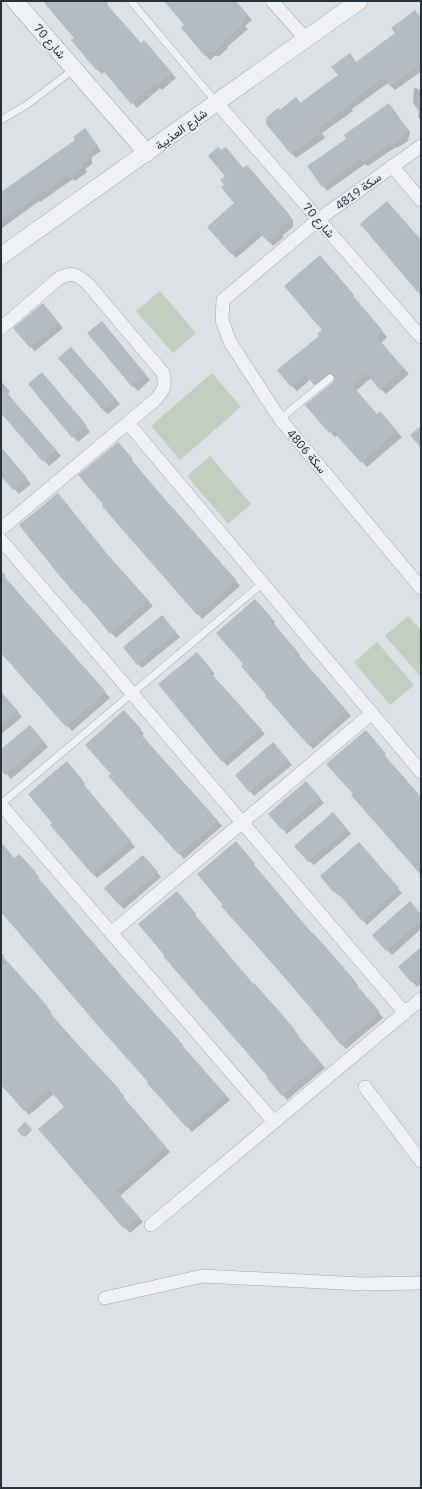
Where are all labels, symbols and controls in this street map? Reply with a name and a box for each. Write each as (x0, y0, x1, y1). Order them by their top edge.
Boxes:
street label: شارع 70 (29, 20, 69, 63)
street label: شارع العذيبة (152, 105, 211, 154)
street label: سكة 4819 (332, 169, 384, 213)
street label: شارع 70 (298, 199, 338, 242)
street label: سكة 4806 (284, 426, 330, 476)

